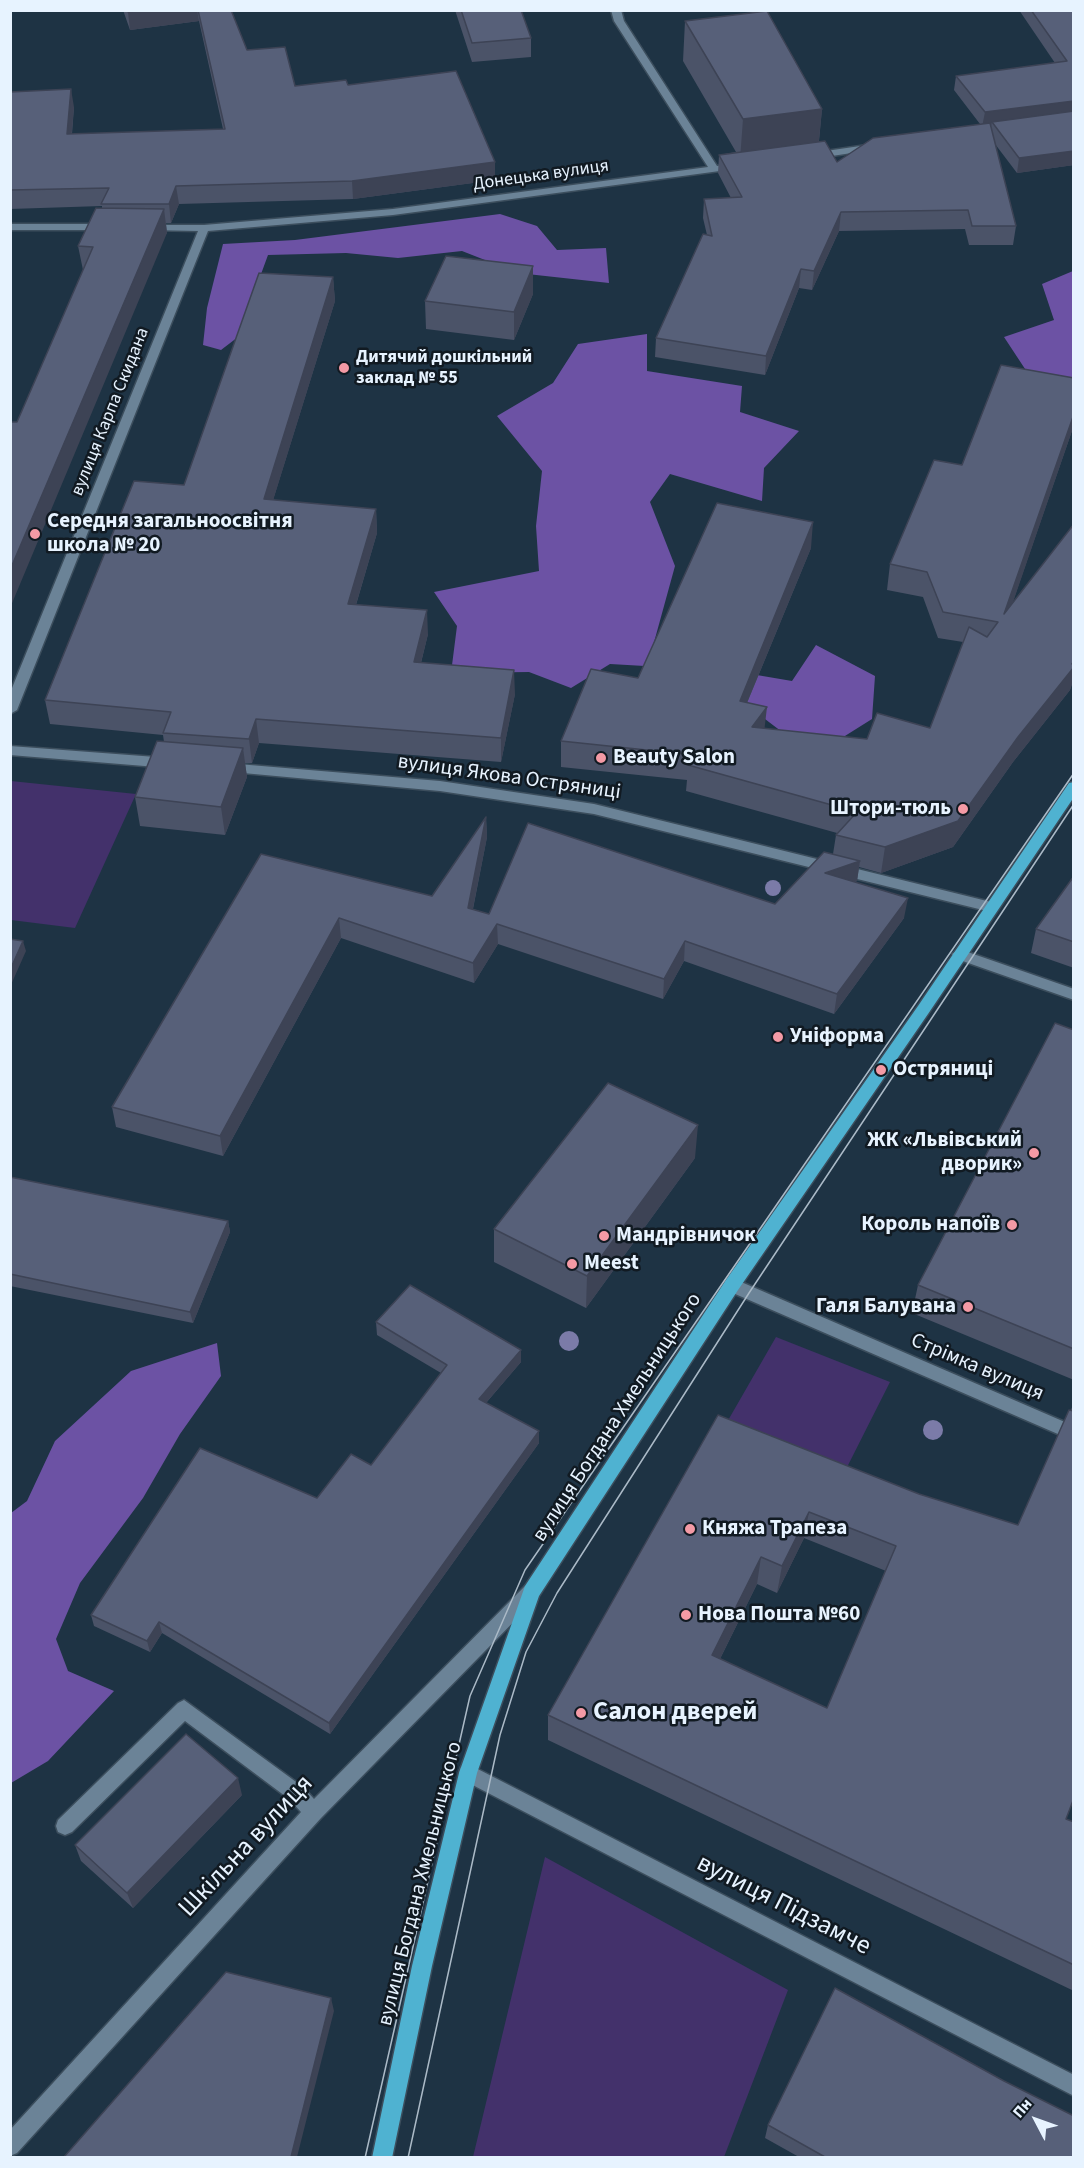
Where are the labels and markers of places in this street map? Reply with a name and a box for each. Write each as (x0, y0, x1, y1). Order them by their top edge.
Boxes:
place label: Дитячий дошкільний заклад № 55 (356, 347, 532, 389)
marker: Дитячий дошкільний заклад № 55 (337, 361, 351, 375)
place label: Середня загальноосвітня школа № 20 (47, 509, 293, 559)
marker: Середня загальноосвітня школа № 20 (28, 527, 42, 541)
place label: Beauty Salon (613, 745, 735, 771)
marker: Beauty Salon (594, 751, 608, 765)
place label: Штори-тюль (830, 796, 951, 822)
marker: Штори-тюль (956, 802, 970, 816)
place label: Уніформа (790, 1024, 884, 1050)
marker: Уніформа (771, 1030, 785, 1044)
place label: Остряниці (893, 1057, 993, 1083)
marker: Остряниці (874, 1063, 888, 1077)
place label: ЖК «Львівський дворик» (867, 1128, 1022, 1178)
marker: ЖК «Львівський дворик» (1027, 1146, 1041, 1160)
place label: Король напоїв (861, 1212, 1000, 1238)
marker: Король напоїв (1005, 1218, 1019, 1232)
place label: Мандрівничок (616, 1223, 756, 1249)
marker: Мандрівничок (597, 1229, 611, 1243)
place label: Meest (584, 1251, 639, 1277)
marker: Meest (565, 1257, 579, 1271)
place label: Галя Балувана (816, 1294, 956, 1320)
marker: Галя Балувана (961, 1300, 975, 1314)
place label: Княжа Трапеза (702, 1516, 847, 1542)
marker: Княжа Трапеза (683, 1522, 697, 1536)
place label: Нова Пошта №60 (698, 1602, 860, 1628)
marker: Нова Пошта №60 (679, 1608, 693, 1622)
place label: Салон дверей (593, 1697, 757, 1729)
marker: Салон дверей (574, 1706, 588, 1720)

